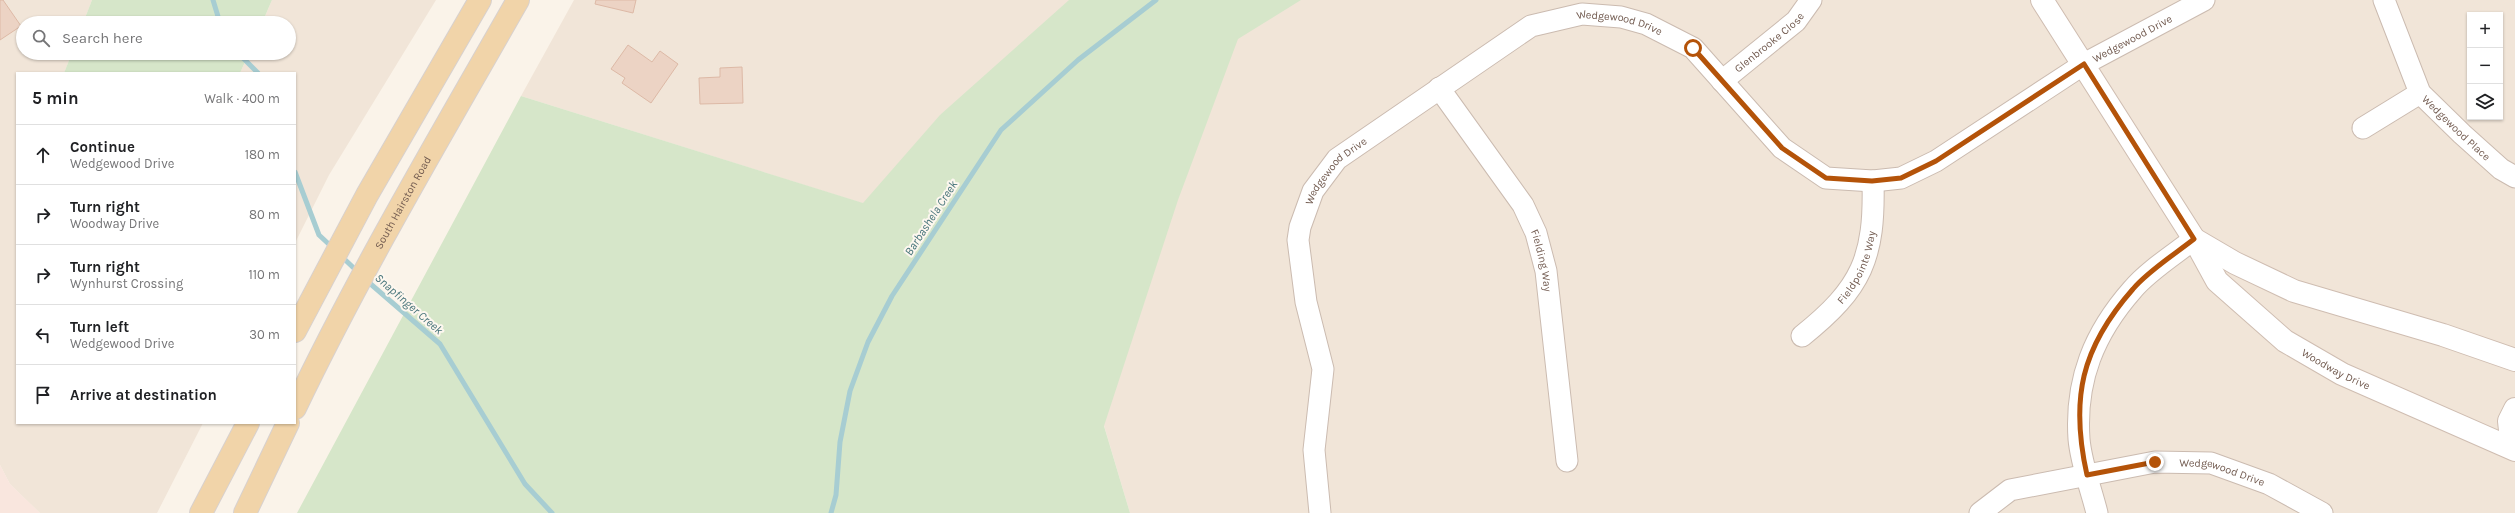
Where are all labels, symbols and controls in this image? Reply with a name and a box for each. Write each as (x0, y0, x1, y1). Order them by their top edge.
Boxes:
street label: Wedgewood Drive (1575, 7, 1665, 38)
street label: Glenbrooke Close (1732, 10, 1807, 75)
street label: Wedgewood Drive (2090, 12, 2174, 65)
map controls (2467, 12, 2503, 120)
button: + (2467, 12, 2503, 48)
search box (16, 16, 296, 60)
icon: search (30, 27, 52, 49)
text: Search here (62, 29, 143, 47)
route start (1684, 39, 1702, 57)
button: − (2467, 48, 2503, 84)
button: layers (2467, 84, 2503, 120)
text: 5 min (32, 88, 79, 108)
text: Walk · 400 m (204, 91, 280, 106)
street label: Wedgewood Place (2419, 92, 2494, 163)
street label: Wedgewood Drive (1302, 134, 1369, 206)
text: Continue (70, 138, 135, 156)
icon: ahead (32, 144, 54, 166)
text: 180 m (245, 147, 280, 162)
street label: South Hairston Road (372, 154, 434, 251)
text: Wedgewood Drive (70, 156, 174, 171)
water label: Barbashela Creek (902, 177, 961, 258)
text: Turn right (70, 198, 140, 216)
icon: right (32, 204, 54, 226)
text: 80 m (249, 207, 280, 222)
text: Woodway Drive (70, 216, 159, 231)
street label: Fielding Way (1529, 227, 1555, 292)
street label: Fieldpointe Way (1834, 230, 1878, 306)
text: Turn right (70, 258, 140, 276)
icon: right (32, 264, 54, 286)
text: 110 m (248, 267, 280, 282)
water label: Snapfinger Creek (372, 271, 446, 338)
text: Wynhurst Crossing (70, 276, 183, 291)
text: Turn left (70, 318, 129, 336)
icon: left (32, 324, 54, 346)
text: 30 m (249, 327, 280, 342)
text: Wedgewood Drive (70, 336, 174, 351)
street label: Woodway Drive (2299, 346, 2372, 392)
icon: arrive (32, 384, 54, 406)
text: Arrive at destination (70, 386, 217, 404)
route end (2146, 453, 2164, 471)
street label: Wedgewood Drive (2179, 456, 2267, 489)

